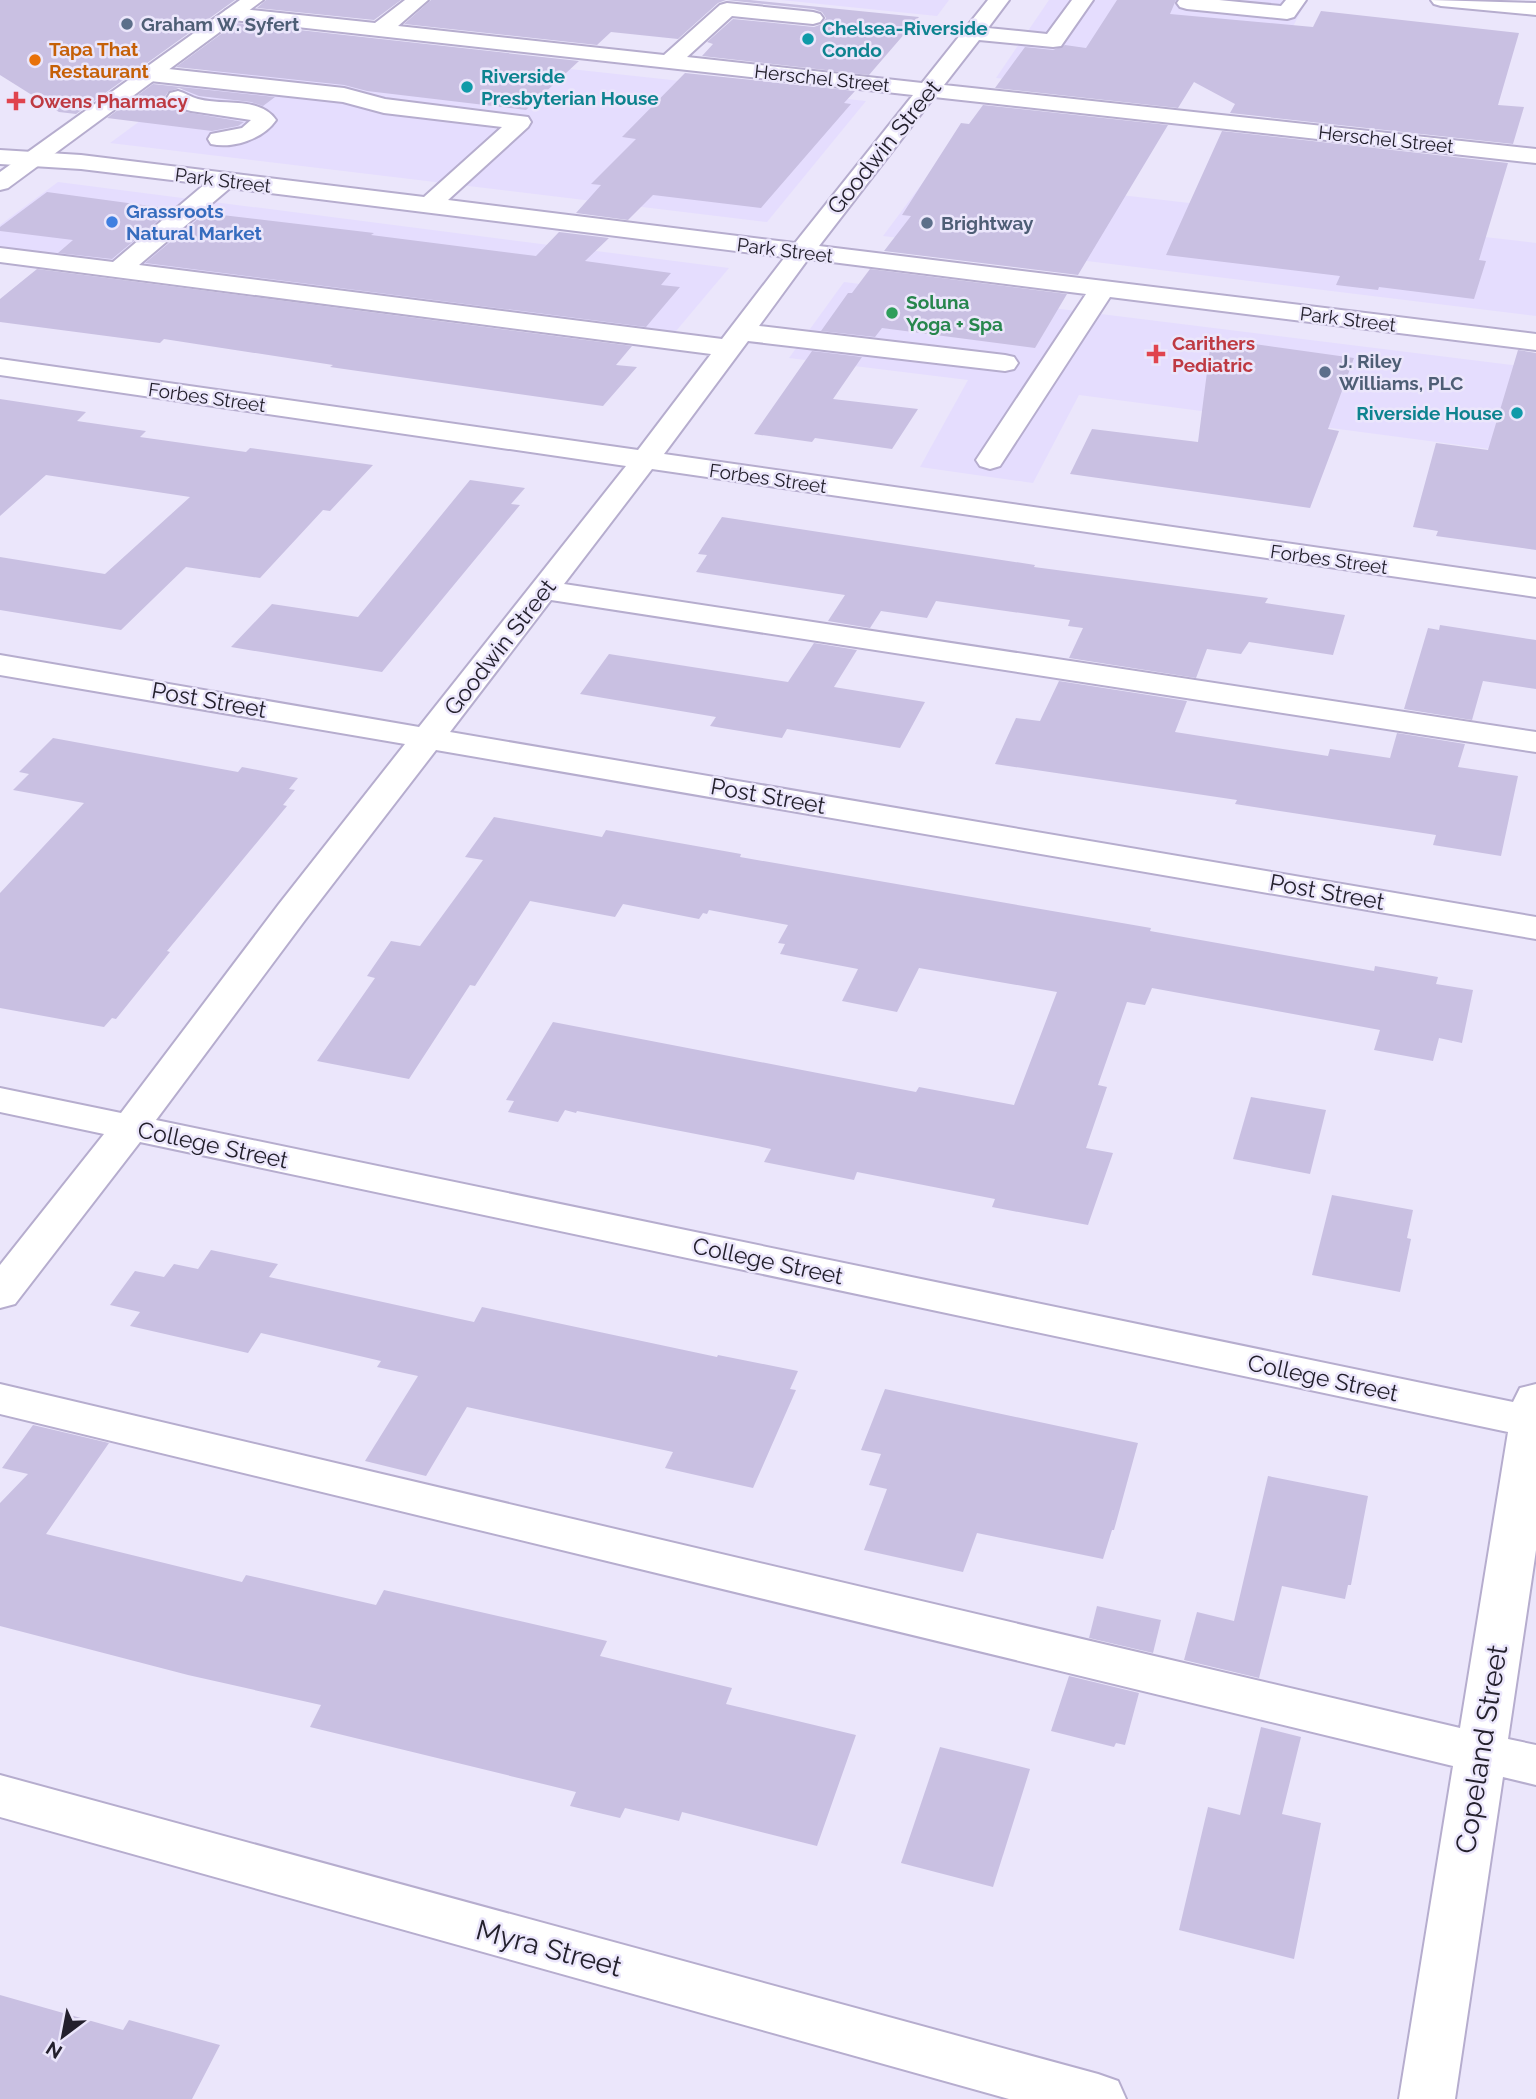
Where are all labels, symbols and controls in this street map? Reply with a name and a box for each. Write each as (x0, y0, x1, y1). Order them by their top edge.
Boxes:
place label: Graham W. Syfert (141, 13, 300, 35)
marker: Graham W. Syfert (119, 16, 135, 32)
place label: Chelsea-Riverside Condo (822, 17, 988, 61)
marker: Chelsea-Riverside Condo (800, 31, 816, 47)
place label: Tapa That Restaurant (49, 38, 150, 82)
marker: Tapa That Restaurant (27, 52, 43, 68)
street label: Herschel Street (753, 60, 891, 96)
place label: Riverside Presbyterian House (481, 65, 659, 109)
street label: Goodwin Street (821, 74, 946, 219)
marker: Riverside Presbyterian House (459, 79, 475, 95)
place label: Owens Pharmacy (30, 90, 188, 112)
marker: Owens Pharmacy (8, 93, 24, 109)
street label: Herschel Street (1317, 121, 1455, 157)
street label: Park Street (174, 163, 273, 197)
place label: Grassroots Natural Market (126, 200, 262, 244)
place label: Brightway (941, 212, 1034, 234)
marker: Grassroots Natural Market (104, 214, 120, 230)
marker: Brightway (919, 215, 935, 231)
street label: Park Street (736, 233, 835, 267)
place label: Soluna Yoga + Spa (906, 291, 1003, 335)
street label: Park Street (1299, 302, 1398, 336)
marker: Soluna Yoga + Spa (884, 305, 900, 321)
place label: Carithers Pediatric (1172, 332, 1255, 376)
marker: Carithers Pediatric (1146, 344, 1166, 364)
place label: J. Riley Williams, PLC (1339, 350, 1463, 394)
marker: J. Riley Williams, PLC (1317, 364, 1333, 380)
street label: Forbes Street (147, 378, 268, 416)
place label: Riverside House (1356, 402, 1503, 424)
marker: Riverside House (1509, 405, 1525, 421)
street label: Forbes Street (708, 459, 829, 497)
street label: Forbes Street (1269, 540, 1390, 578)
street label: Goodwin Street (438, 573, 561, 720)
street label: Post Street (150, 676, 269, 723)
street label: Post Street (709, 772, 828, 819)
street label: Post Street (1268, 868, 1387, 915)
street label: College Street (136, 1115, 291, 1174)
street label: College Street (691, 1231, 846, 1290)
street label: College Street (1246, 1348, 1401, 1407)
street label: Copeland Street (1449, 1642, 1514, 1856)
street label: Myra Street (472, 1913, 626, 1984)
north arrow (28, 2001, 98, 2071)
text: N (42, 2037, 66, 2064)

